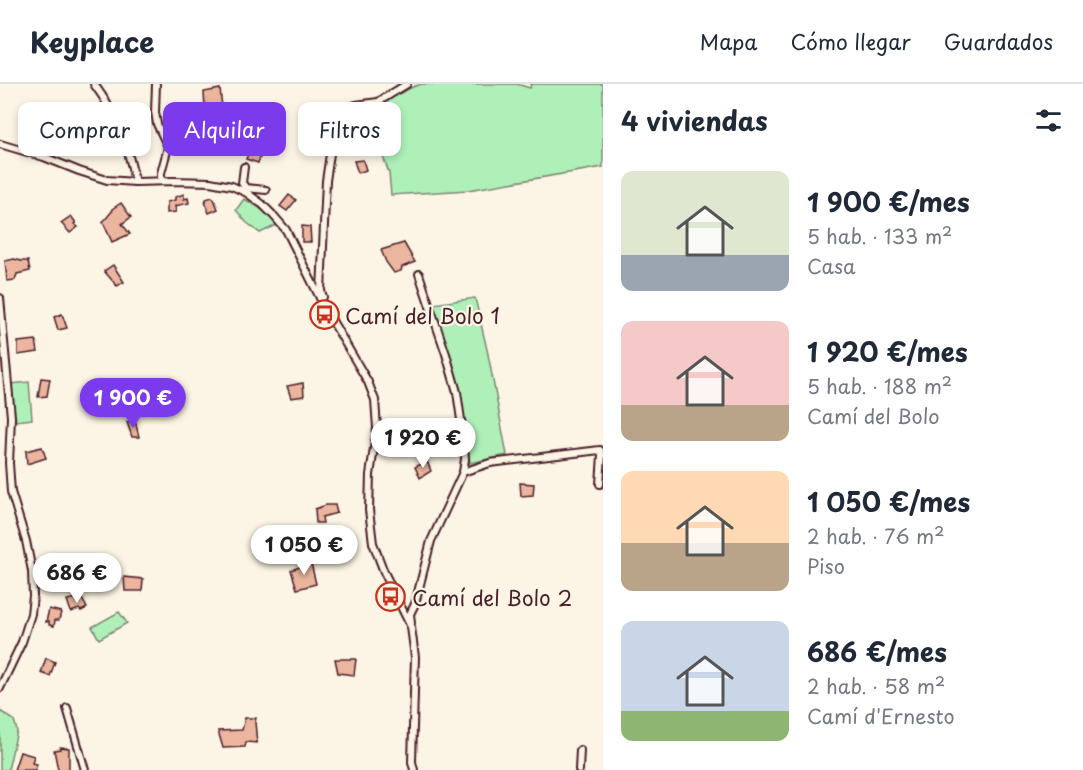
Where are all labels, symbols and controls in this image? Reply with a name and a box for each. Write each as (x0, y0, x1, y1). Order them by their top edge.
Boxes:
text: Keyplace (30, 20, 155, 63)
text: Mapa (700, 25, 758, 57)
text: Cómo llegar (791, 25, 911, 57)
text: Guardados (944, 25, 1053, 57)
text: 4 viviendas (621, 101, 768, 140)
chip: Comprar (18, 102, 151, 156)
chip: Alquilar (163, 102, 286, 156)
chip: Filtros (298, 102, 401, 156)
icon: filters (1032, 104, 1065, 137)
text: 1 900 €/mes (807, 182, 970, 221)
icon: home (669, 195, 741, 267)
text: 5 hab. · 133 m² (807, 221, 952, 251)
text: Casa (807, 251, 856, 281)
bus stop icon: Camí del Bolo 1 (308, 299, 340, 331)
place label: Camí del Bolo 1 (345, 299, 500, 331)
text: 1 920 €/mes (807, 332, 968, 371)
icon: home (669, 345, 741, 417)
text: 5 hab. · 188 m² (807, 371, 952, 401)
pin: 1 900 € (78, 378, 188, 429)
text: 1 900 € (94, 382, 172, 412)
text: Camí del Bolo (807, 401, 939, 431)
pin: 1 920 € (368, 418, 478, 469)
text: 1 920 € (385, 422, 461, 452)
text: 1 050 €/mes (807, 482, 970, 521)
icon: home (669, 495, 741, 567)
text: 2 hab. · 76 m² (807, 521, 944, 551)
pin: 1 050 € (249, 525, 359, 576)
text: 1 050 € (265, 529, 343, 559)
text: Piso (807, 551, 845, 581)
pin: 686 € (35, 553, 119, 604)
text: 686 € (47, 557, 107, 587)
bus stop icon: Camí del Bolo 2 (375, 581, 407, 613)
place label: Camí del Bolo 2 (412, 581, 572, 613)
text: 686 €/mes (807, 632, 947, 671)
icon: home (669, 645, 741, 717)
text: 2 hab. · 58 m² (807, 671, 945, 701)
text: Camí d'Ernesto (807, 701, 955, 731)

